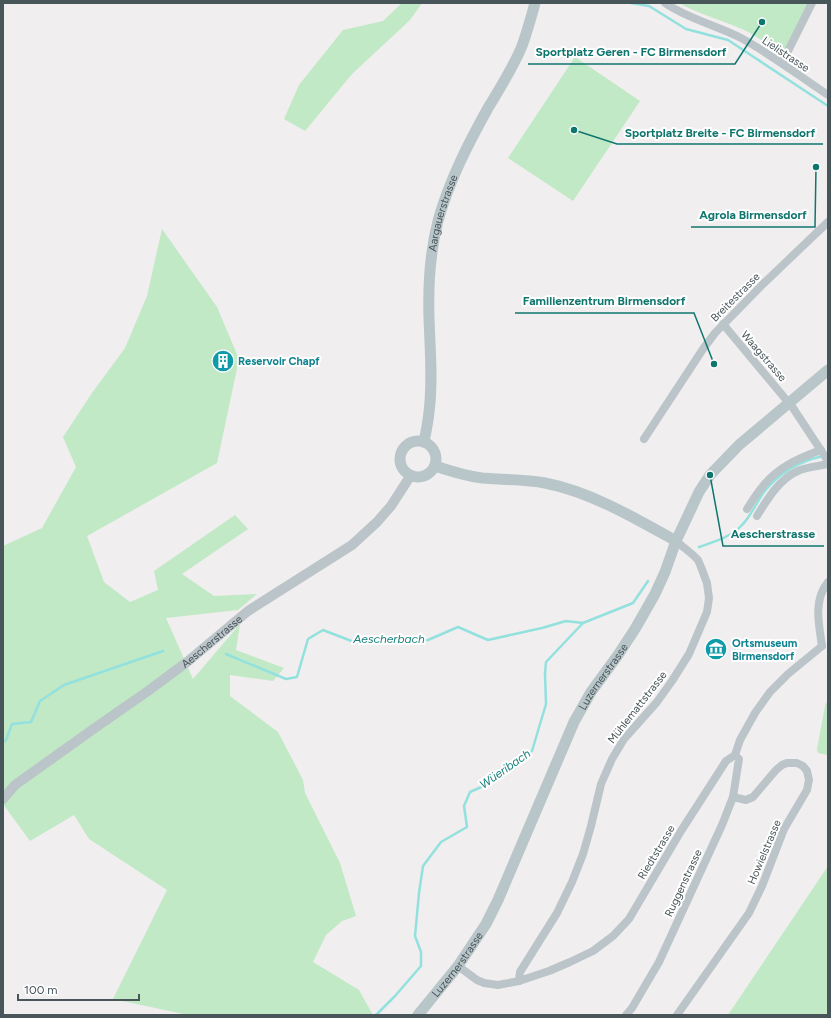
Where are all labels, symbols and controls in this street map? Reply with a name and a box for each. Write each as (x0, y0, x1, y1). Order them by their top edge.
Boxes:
street label: Lielistrasse (760, 34, 812, 75)
callout: Sportplatz Geren - FC Birmensdorf (528, 40, 735, 64)
text: Sportplatz Geren - FC Birmensdorf (535, 45, 727, 59)
callout: Sportplatz Breite - FC Birmensdorf (617, 120, 823, 144)
text: Sportplatz Breite - FC Birmensdorf (625, 126, 816, 140)
street label: Aargauerstrasse (426, 173, 461, 253)
callout: Agrola Birmensdorf (691, 203, 815, 227)
text: Agrola Birmensdorf (699, 208, 807, 222)
street label: Breitestrasse (708, 270, 763, 325)
callout: Familienzentrum Birmensdorf (515, 289, 694, 313)
text: Familienzentrum Birmensdorf (523, 294, 686, 308)
street label: Waagstrasse (738, 328, 789, 384)
building icon: Reservoir Chapf (210, 348, 236, 374)
place label: Reservoir Chapf (238, 355, 320, 368)
callout: Aescherstrasse (723, 522, 824, 546)
text: Aescherstrasse (731, 527, 816, 541)
street label: Aescherstrasse (179, 613, 245, 671)
water label: Aescherbach (352, 632, 425, 646)
museum icon: Ortsmuseum Birmensdorf (703, 636, 729, 662)
place label: Ortsmuseum Birmensdorf (732, 637, 798, 663)
street label: Luzernerstrasse (576, 641, 631, 712)
street label: Mühlemattstrasse (605, 669, 670, 746)
water label: Wüeribach (477, 746, 533, 792)
street label: Howielstrasse (745, 818, 784, 886)
street label: Riedtstrasse (635, 823, 678, 882)
street label: Ruggenstrasse (662, 847, 705, 919)
street label: Luzernerstrasse (429, 930, 486, 1000)
scale bar (18, 976, 139, 1002)
text: 100 m (24, 983, 58, 997)

